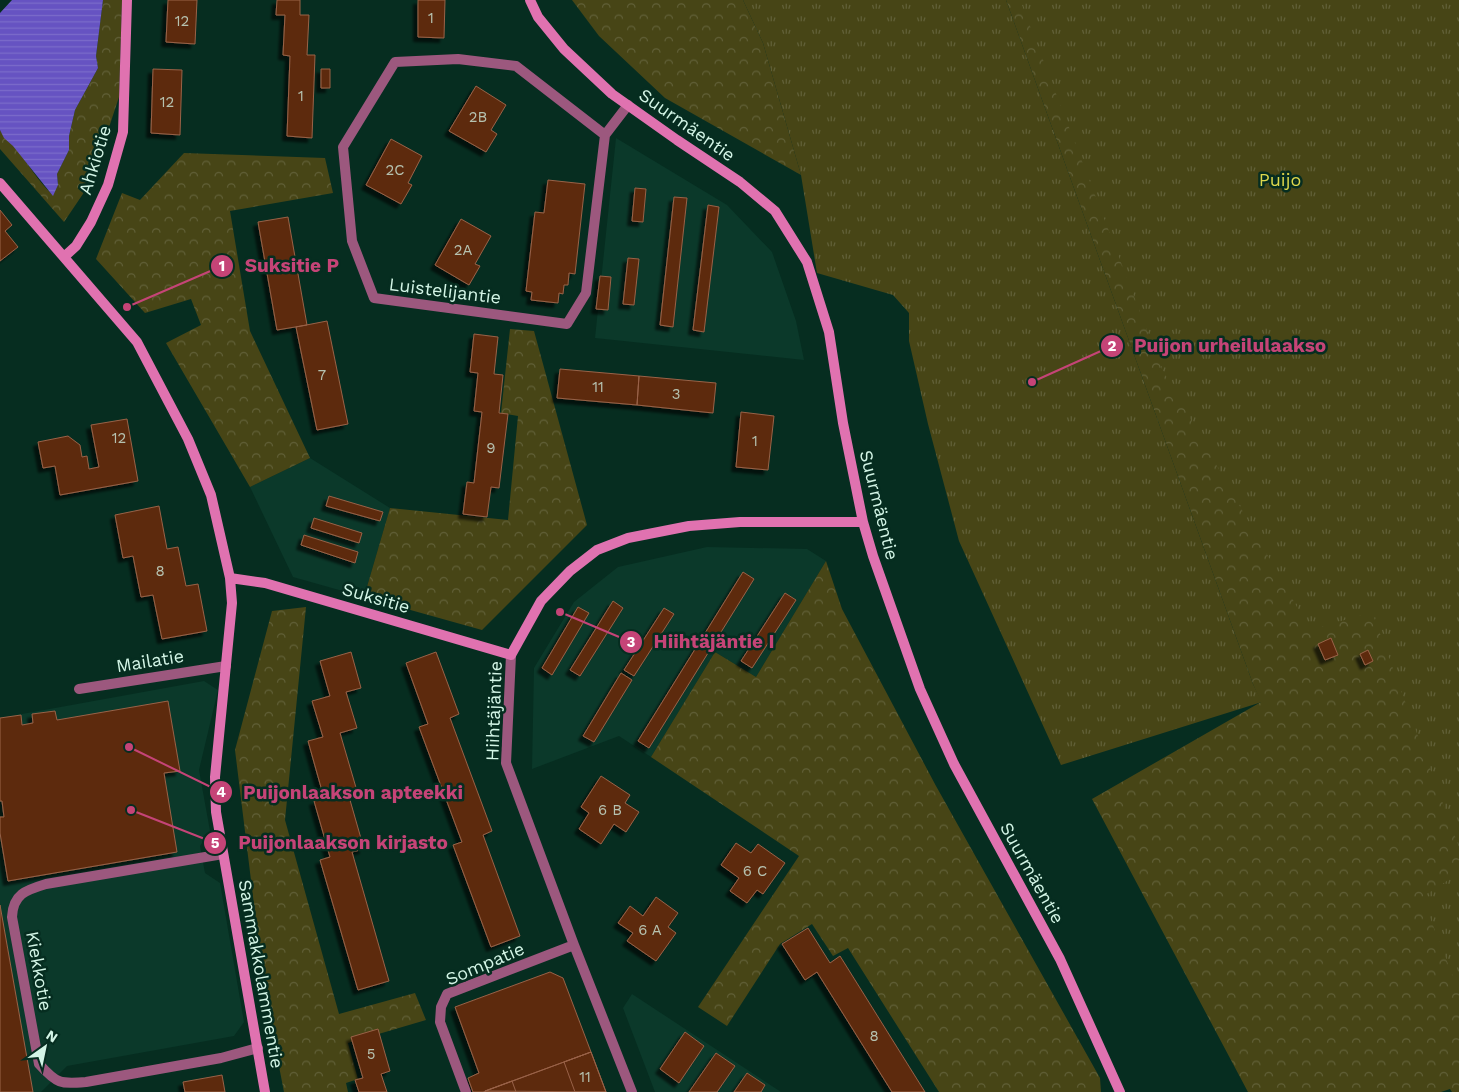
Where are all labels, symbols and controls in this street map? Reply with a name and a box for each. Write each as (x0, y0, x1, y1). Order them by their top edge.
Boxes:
house number: 1 (428, 9, 434, 27)
house number: 12 (175, 12, 189, 30)
street label: Suurmäentie (635, 84, 739, 165)
house number: 1 (298, 87, 304, 105)
house number: 12 (160, 93, 174, 111)
house number: 2B (469, 108, 487, 126)
street label: Ahkiotie (74, 123, 115, 197)
house number: 2C (385, 161, 405, 179)
park label: Puijo (1259, 169, 1301, 190)
house number: 2A (454, 241, 472, 259)
callout: Suksitie P (210, 249, 349, 283)
text: Suksitie P (245, 254, 339, 277)
text: 1 (219, 257, 225, 275)
street label: Luistelijantie (388, 273, 502, 308)
callout: Puijon urheilulaakso (1099, 329, 1336, 363)
text: Puijon urheilulaakso (1134, 334, 1326, 357)
text: 2 (1108, 337, 1117, 355)
house number: 7 (318, 366, 326, 384)
house number: 11 (592, 378, 604, 396)
house number: 3 (672, 385, 680, 403)
house number: 12 (112, 429, 126, 447)
house number: 1 (752, 432, 758, 450)
house number: 9 (486, 439, 496, 457)
street label: Suurmäentie (856, 448, 903, 562)
house number: 8 (155, 562, 165, 580)
street label: Suksitie (340, 578, 412, 617)
callout: Hiihtäjäntie I (619, 625, 785, 659)
text: Hiihtäjäntie I (654, 630, 774, 653)
text: 3 (627, 633, 636, 651)
street label: Mailatie (115, 645, 185, 676)
street label: Hiihtäjäntie (481, 661, 506, 761)
callout: Puijonlaakson apteekki (208, 775, 473, 809)
text: Puijonlaakson apteekki (243, 781, 463, 804)
text: 4 (216, 783, 226, 801)
house number: 6 B (598, 801, 622, 819)
street label: Suurmäentie (996, 818, 1069, 927)
callout: Puijonlaakson kirjasto (203, 826, 458, 860)
text: Puijonlaakson kirjasto (238, 831, 448, 854)
text: 5 (211, 834, 220, 852)
house number: 6 C (743, 862, 767, 880)
street label: Sammakkolammentie (235, 878, 288, 1070)
house number: 6 A (638, 921, 662, 939)
street label: Kiekkotie (22, 929, 57, 1012)
street label: Sompatie (442, 938, 527, 989)
north arrow (20, 1022, 70, 1072)
text: N (43, 1027, 61, 1046)
house number: 8 (869, 1027, 879, 1045)
house number: 5 (367, 1045, 375, 1063)
house number: 11 (579, 1068, 591, 1086)

